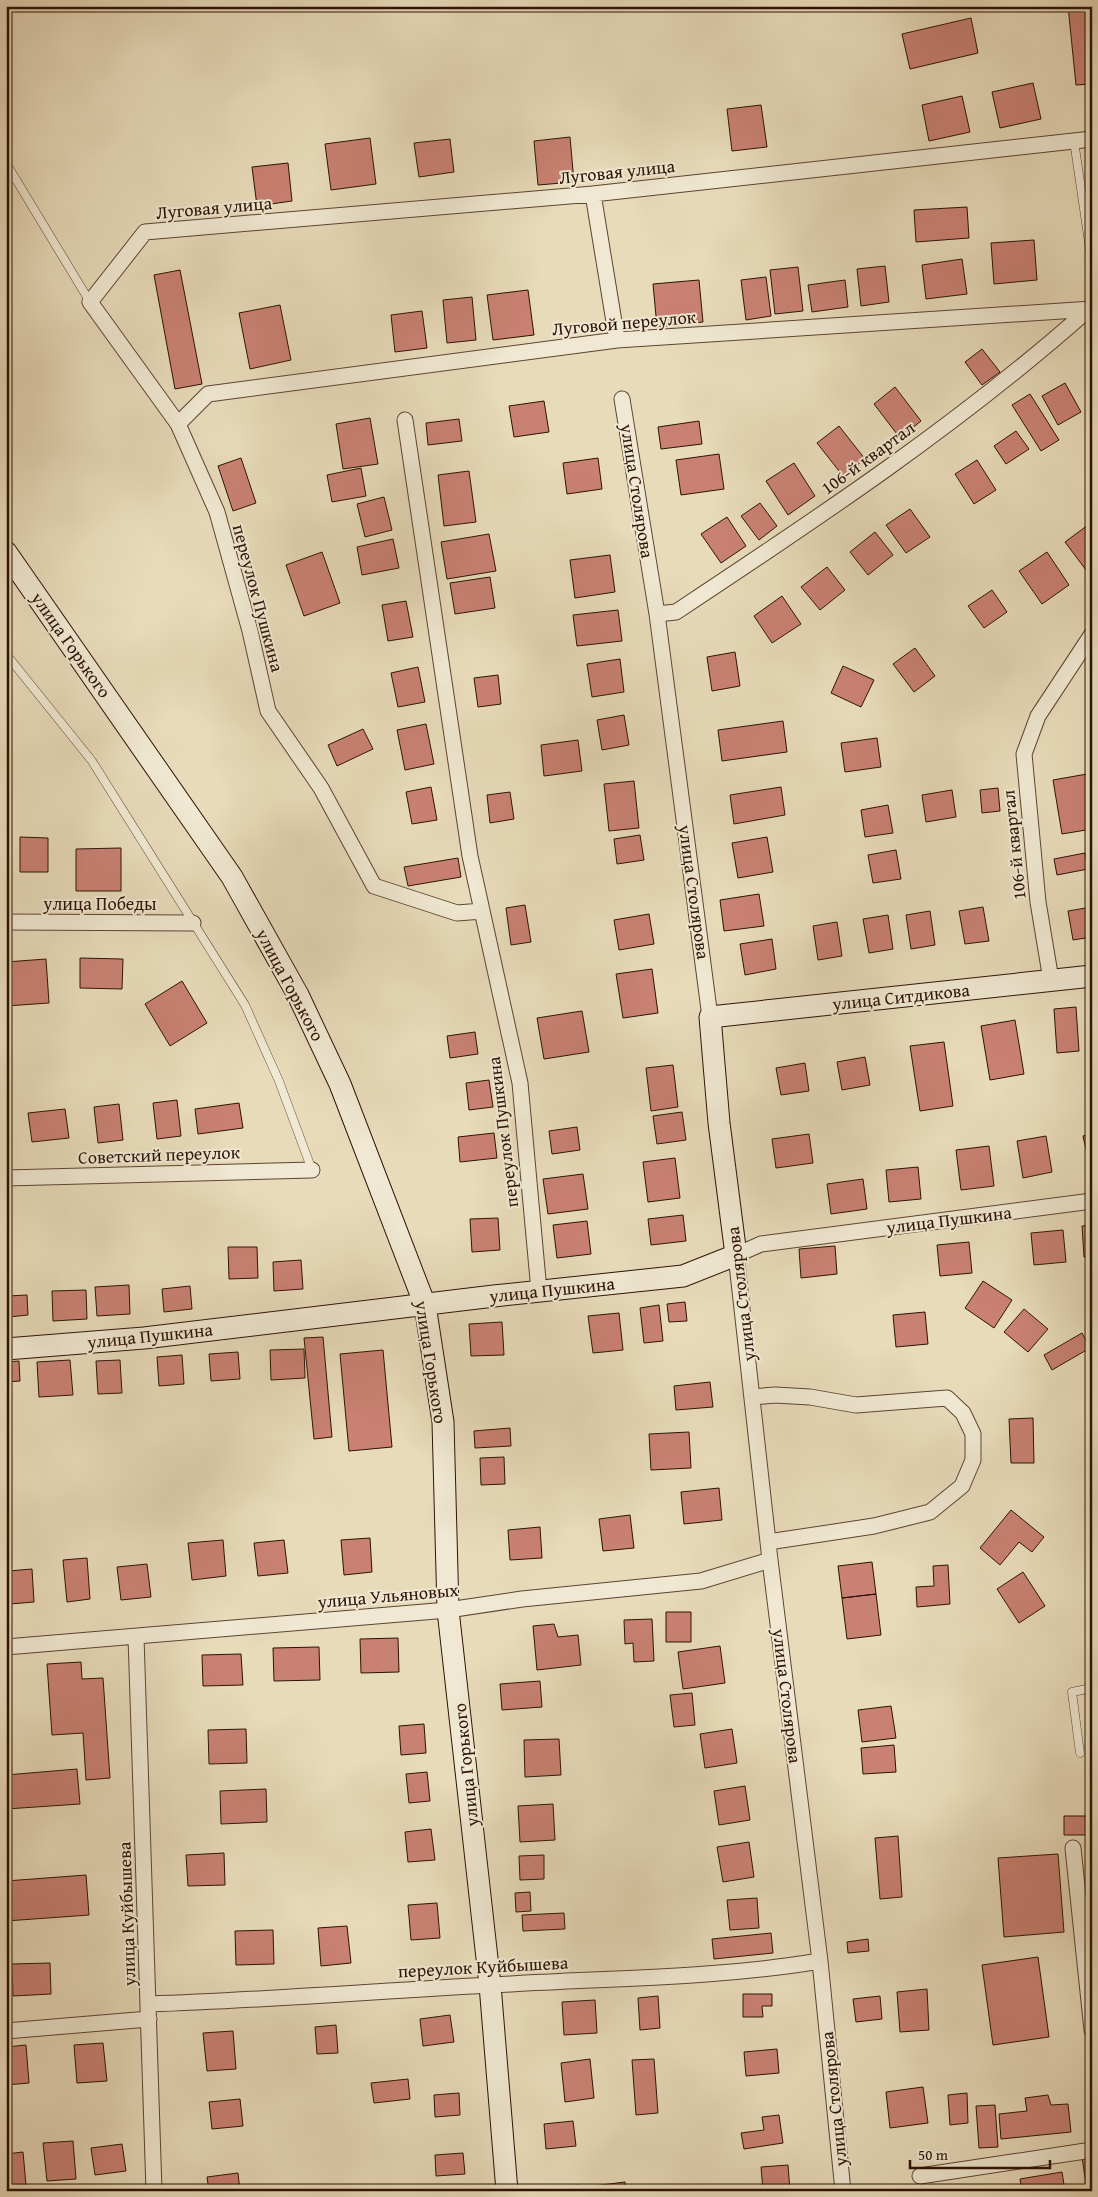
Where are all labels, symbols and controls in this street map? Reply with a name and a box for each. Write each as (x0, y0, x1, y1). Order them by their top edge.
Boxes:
street label: Луговая улица (558, 152, 677, 191)
street label: Луговая улица (155, 189, 274, 226)
street label: Луговой переулок (551, 303, 698, 342)
street label: 106-й квартал (815, 414, 920, 501)
street label: улица Столярова (613, 421, 661, 560)
street label: переулок Пушкина (226, 521, 291, 675)
street label: улица Горького (24, 585, 118, 703)
street label: 106-й квартал (994, 789, 1033, 901)
street label: улица Столярова (672, 822, 717, 961)
street label: улица Победы (42, 890, 157, 917)
street label: улица Горького (249, 923, 331, 1046)
street label: улица Ситдикова (830, 976, 971, 1017)
street label: переулок Пушкина (480, 1055, 525, 1209)
street label: Советский переулок (78, 1138, 241, 1171)
street label: улица Пушкина (884, 1198, 1014, 1241)
street label: улица Столярова (719, 1225, 762, 1364)
street label: улица Пушкина (487, 1269, 616, 1310)
street label: улица Горького (408, 1298, 455, 1425)
street label: улица Пушкина (85, 1315, 214, 1356)
street label: улица Ульяновых (315, 1576, 460, 1615)
street label: улица Столярова (766, 1626, 809, 1765)
street label: улица Горького (446, 1702, 486, 1829)
street label: улица Куйбышева (110, 1841, 143, 1988)
street label: переулок Куйбышева (397, 1949, 569, 1984)
street label: улица Столярова (813, 2030, 854, 2169)
scale bar (910, 2137, 1050, 2169)
text: 50 m (918, 2144, 949, 2165)

